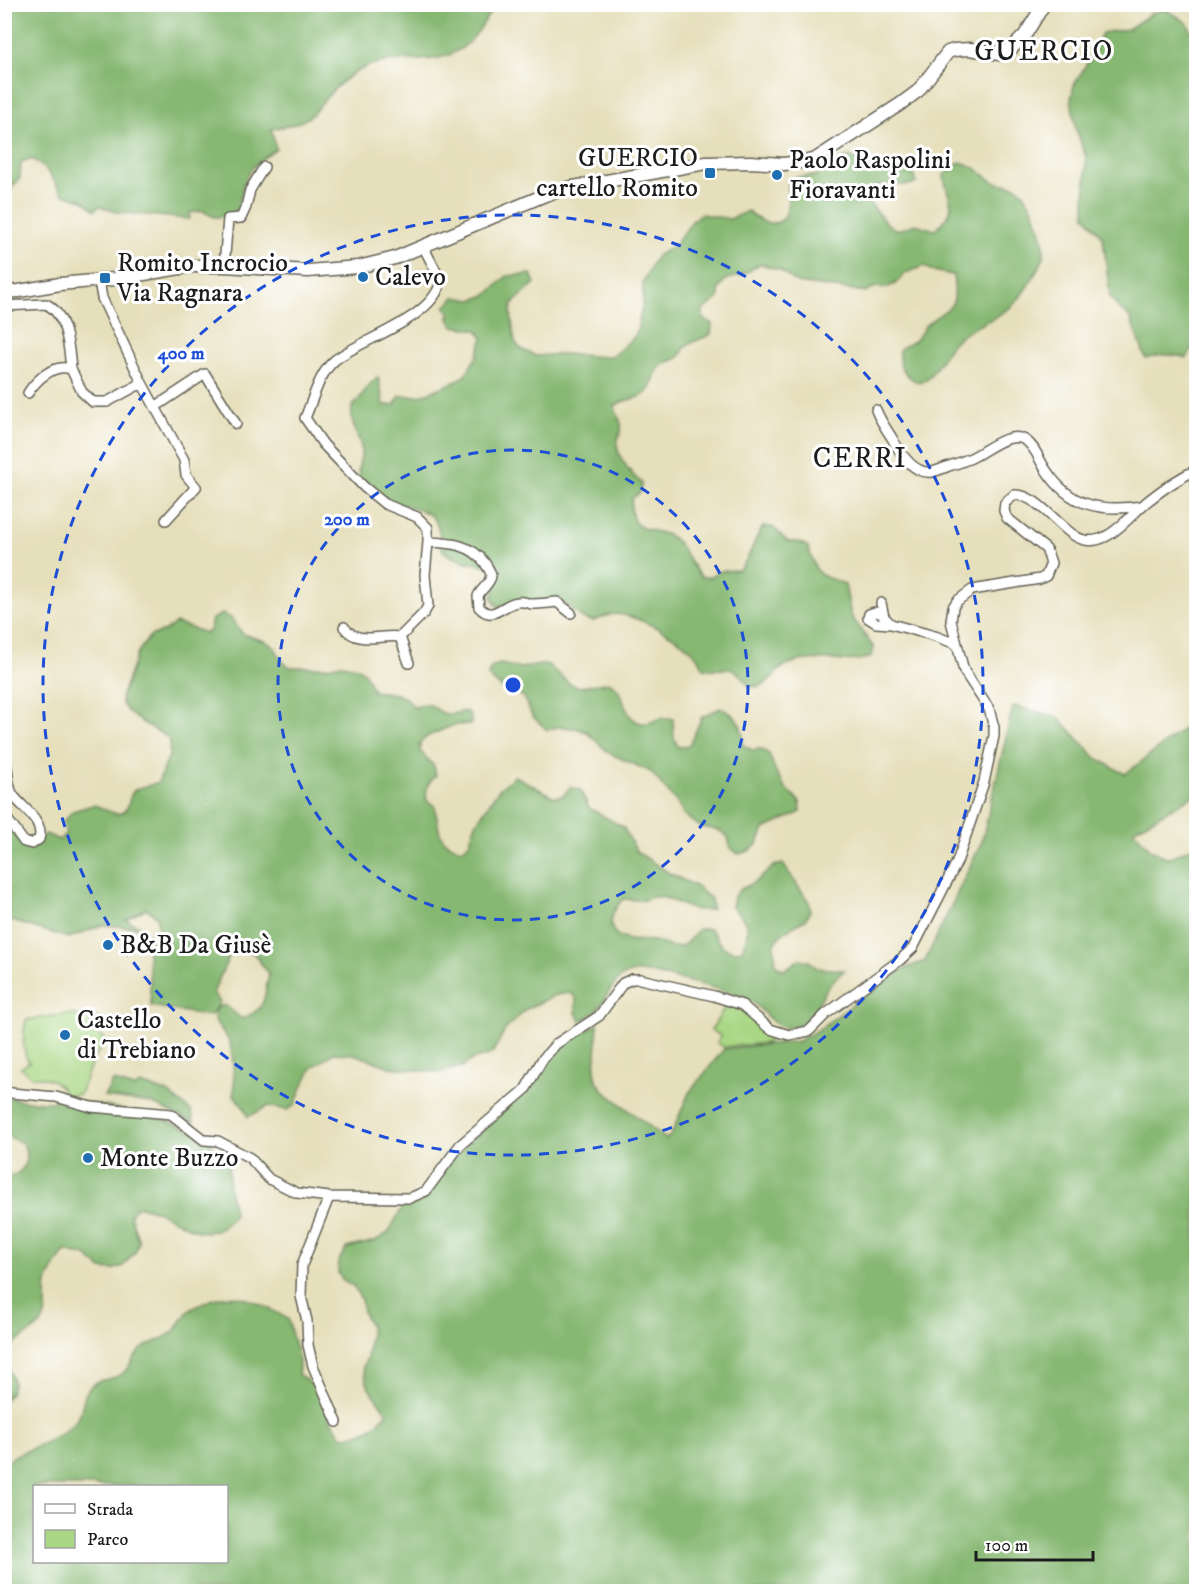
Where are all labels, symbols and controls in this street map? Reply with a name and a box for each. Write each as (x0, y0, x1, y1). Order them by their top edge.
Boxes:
district label: GUERCIO (974, 34, 1114, 69)
place label: GUERCIO cartello Romito (536, 142, 698, 205)
place label: Paolo Raspolini Fioravanti (789, 144, 951, 207)
marker: GUERCIO cartello Romito (703, 166, 717, 180)
marker: Paolo Raspolini Fioravanti (770, 168, 784, 182)
place label: Romito Incrocio Via Ragnara (116, 247, 288, 310)
place label: Calevo (375, 261, 446, 294)
marker: Calevo (356, 270, 370, 284)
marker: Romito Incrocio Via Ragnara (98, 271, 112, 285)
text: 400 m (156, 343, 205, 365)
district label: CERRI (813, 441, 907, 476)
text: 200 m (324, 509, 370, 531)
centre of rings (503, 675, 523, 695)
place label: B&B Da Giusè (120, 929, 271, 962)
marker: B&B Da Giusè (101, 938, 115, 952)
place label: Castello di Trebiano (77, 1004, 196, 1067)
marker: Castello di Trebiano (58, 1028, 72, 1042)
place label: Monte Buzzo (100, 1142, 238, 1175)
marker: Monte Buzzo (81, 1151, 95, 1165)
legend (33, 1485, 228, 1563)
text: Strada (87, 1499, 134, 1521)
scale bar (976, 1524, 1093, 1562)
text: Parco (87, 1529, 128, 1551)
text: 100 m (985, 1535, 1028, 1557)

